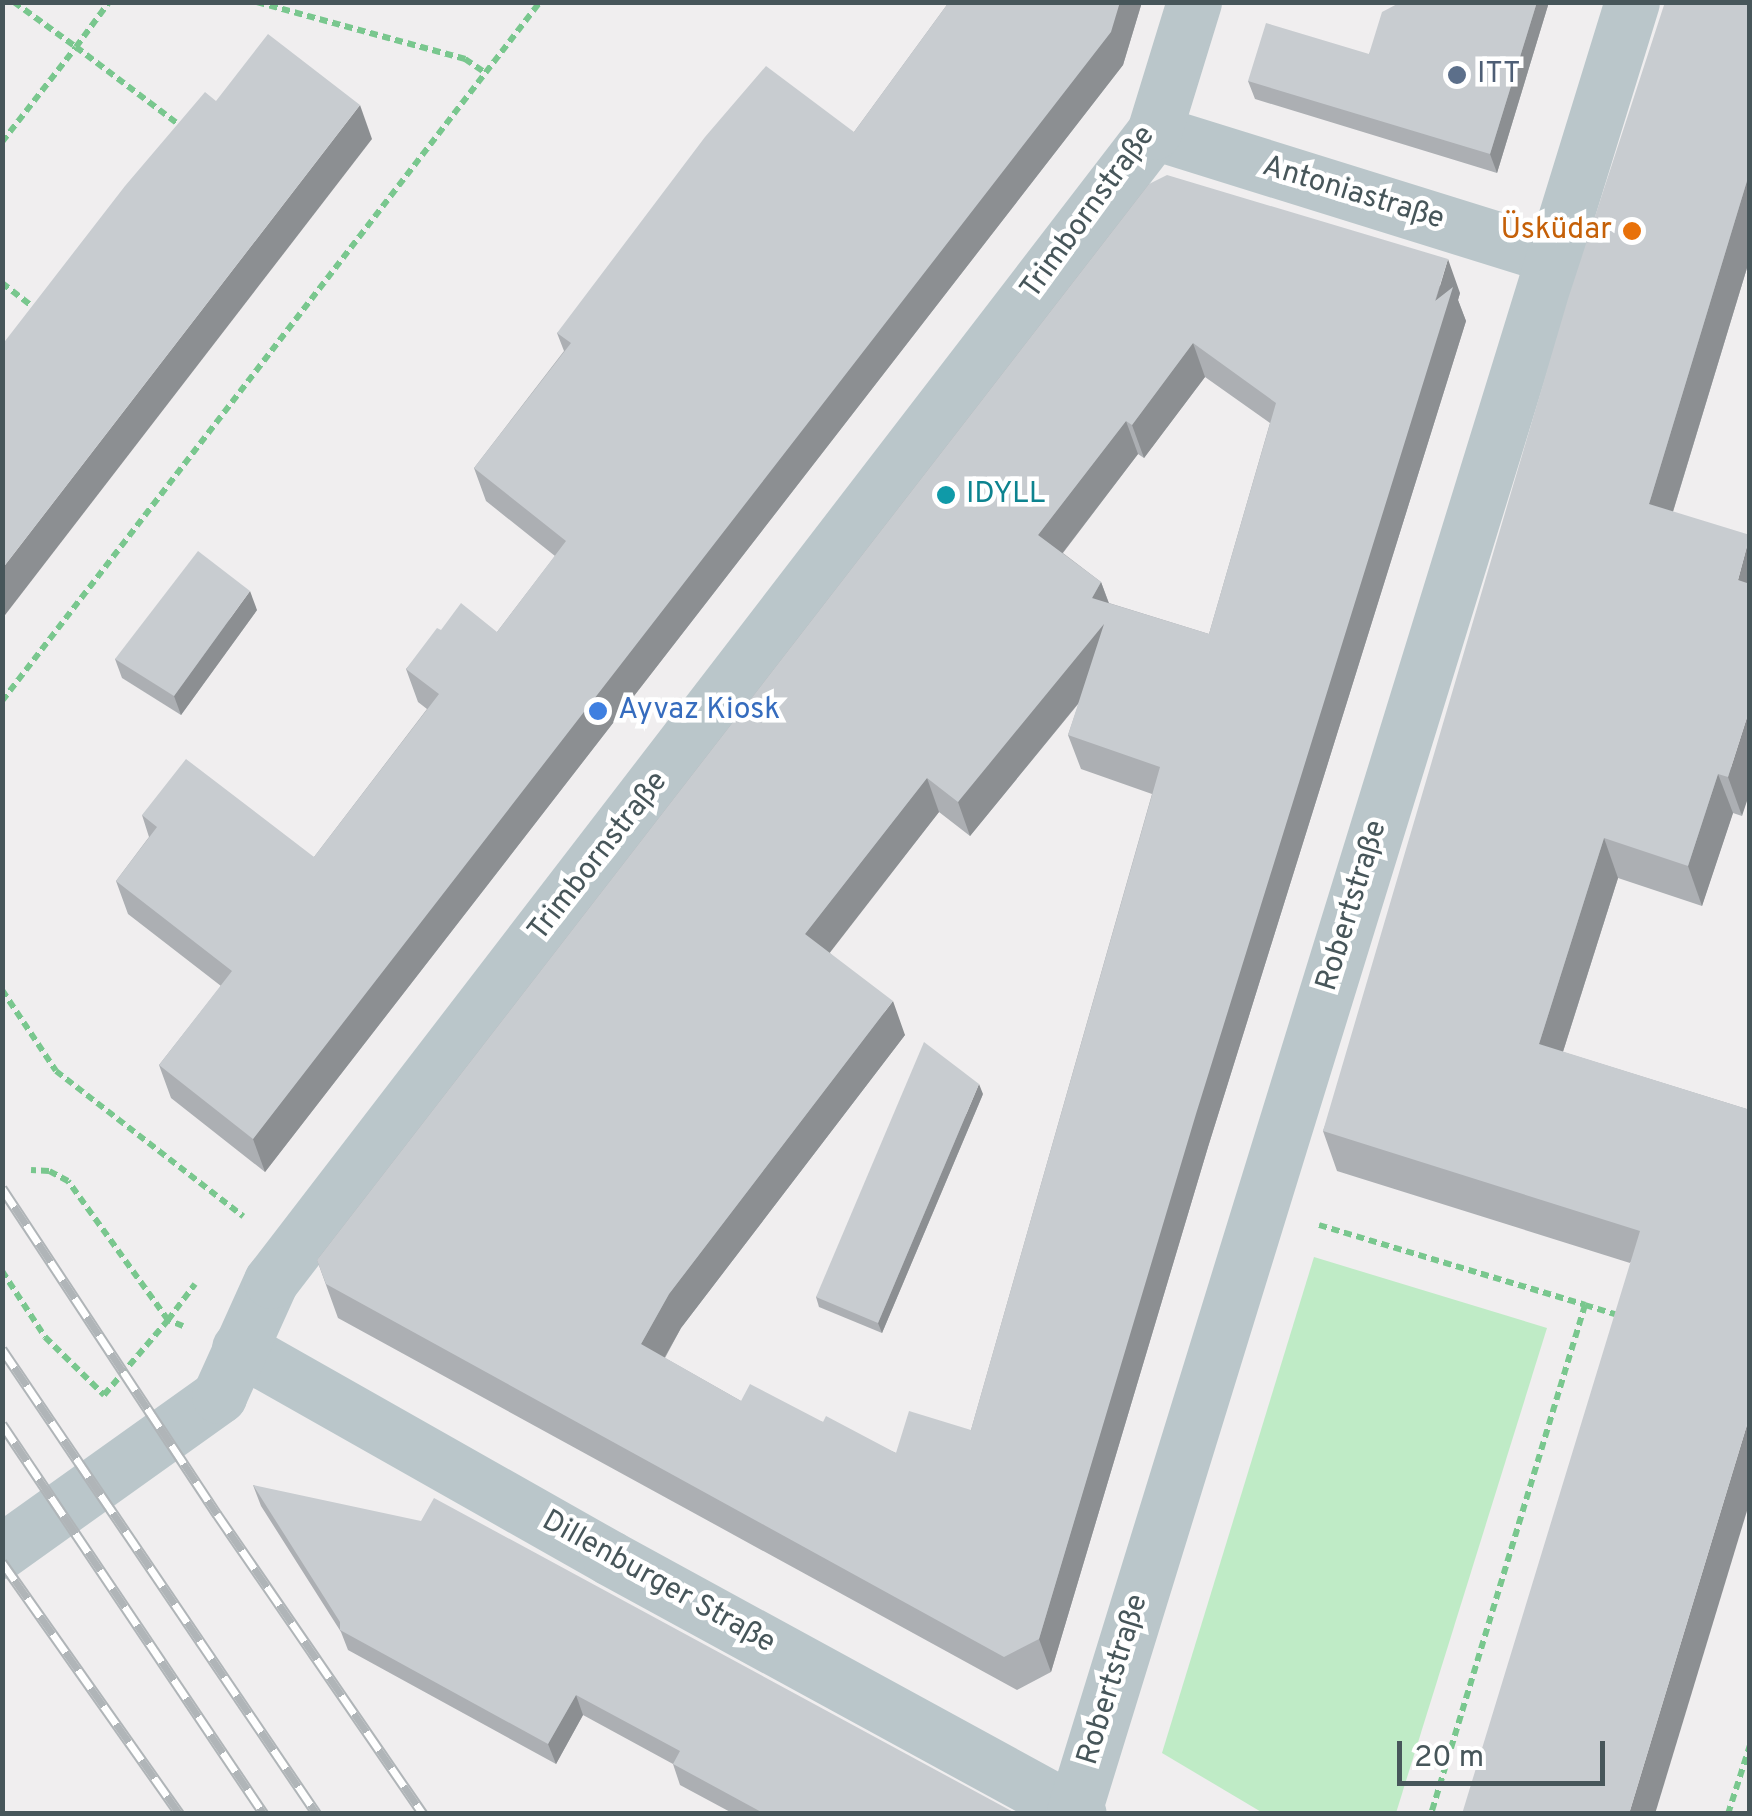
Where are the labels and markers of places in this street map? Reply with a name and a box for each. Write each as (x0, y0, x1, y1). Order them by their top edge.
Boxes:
place label: ITT (1477, 57, 1521, 93)
marker: ITT (1446, 64, 1468, 86)
place label: Üsküdar (1500, 213, 1612, 249)
marker: Üsküdar (1621, 220, 1643, 242)
place label: IDYLL (966, 477, 1045, 513)
marker: IDYLL (935, 484, 957, 506)
place label: Ayvaz Kiosk (618, 693, 780, 729)
marker: Ayvaz Kiosk (587, 700, 609, 722)

